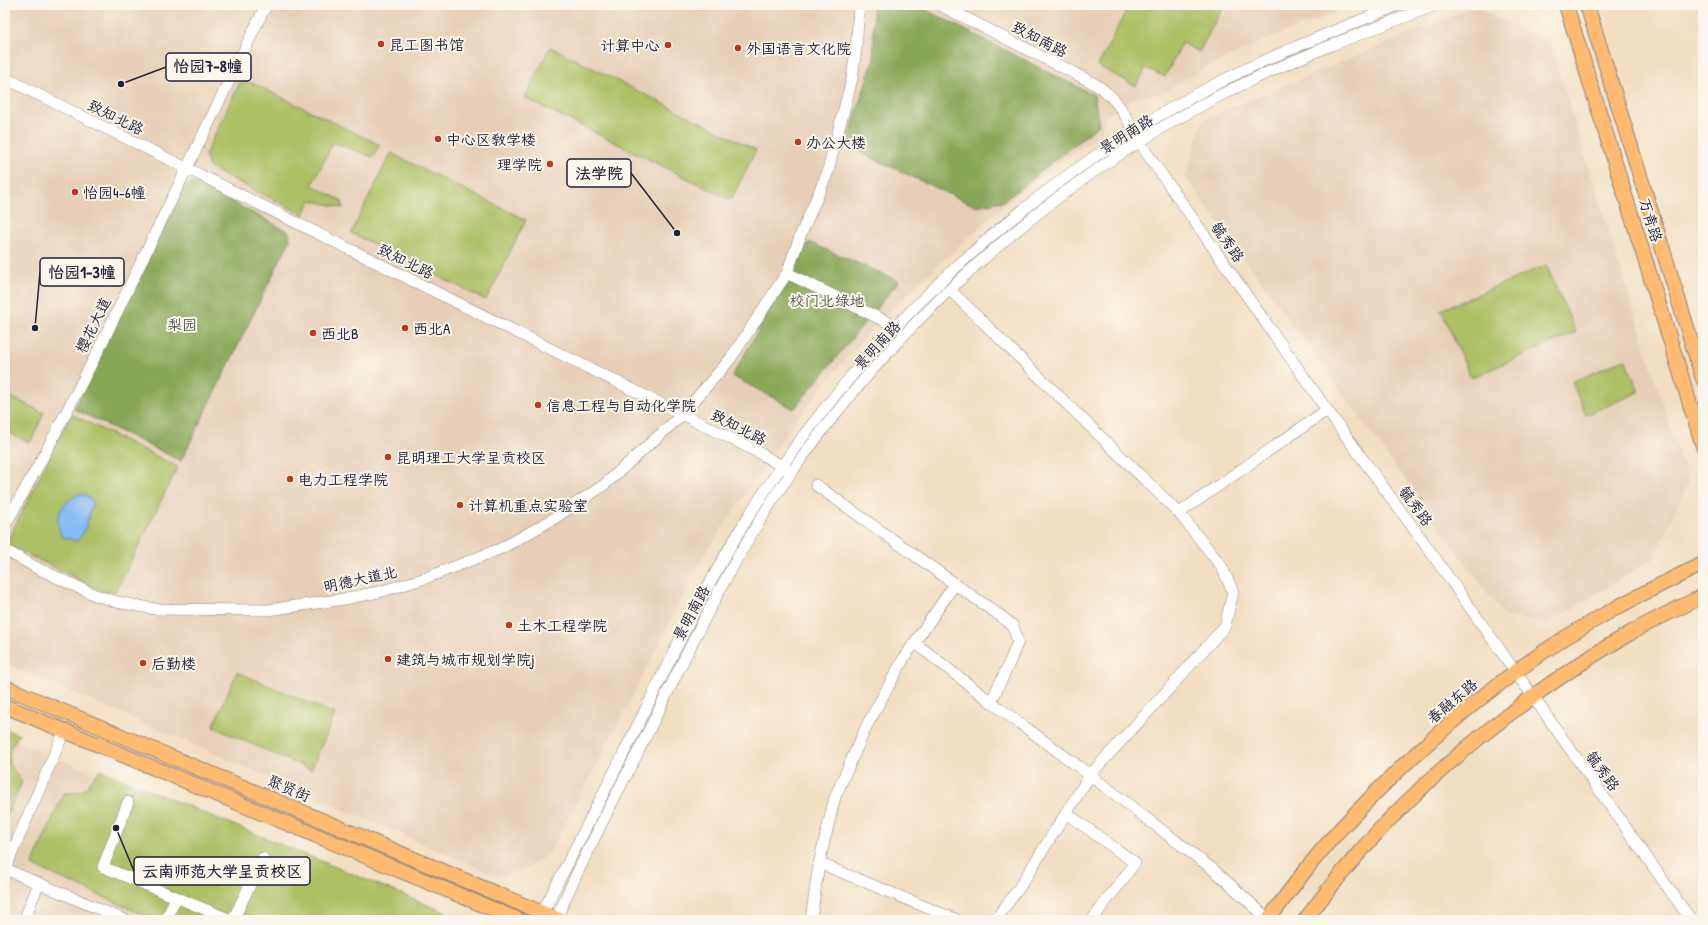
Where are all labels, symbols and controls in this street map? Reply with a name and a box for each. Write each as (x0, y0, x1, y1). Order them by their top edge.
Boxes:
street label: 致知南路 (1008, 16, 1072, 62)
place label: 昆工图书馆 (389, 34, 464, 55)
place label: 计算中心 (600, 35, 660, 56)
place label: 外国语言文化院 (746, 38, 851, 59)
marker: 昆工图书馆 (376, 39, 386, 49)
marker: 计算中心 (663, 40, 673, 50)
marker: 外国语言文化院 (733, 43, 743, 53)
callout: 怡园7-8幢 (166, 53, 251, 81)
text: 怡园7-8幢 (173, 55, 243, 77)
street label: 致知北路 (84, 94, 148, 140)
street label: 景明南路 (1095, 109, 1157, 159)
place label: 中心区教学楼 (446, 129, 536, 150)
place label: 办公大楼 (806, 132, 866, 153)
marker: 中心区教学楼 (433, 134, 443, 144)
marker: 办公大楼 (793, 137, 803, 147)
place label: 理学院 (497, 154, 542, 175)
marker: 理学院 (545, 159, 555, 169)
callout: 法学院 (567, 159, 631, 187)
text: 法学院 (575, 162, 623, 184)
place label: 怡园4-6幢 (83, 182, 146, 203)
marker: 怡园4-6幢 (70, 187, 80, 197)
street label: 万青路 (1634, 195, 1668, 245)
street label: 毓秀路 (1206, 218, 1250, 266)
street label: 致知北路 (374, 238, 438, 284)
callout: 怡园1-3幢 (40, 258, 124, 286)
text: 怡园1-3幢 (48, 261, 116, 283)
park label: 校门北绿地 (789, 290, 865, 311)
street label: 樱花大道 (70, 293, 116, 357)
park label: 梨园 (167, 314, 197, 335)
street label: 景明南路 (849, 316, 905, 374)
place label: 西北A (413, 318, 451, 339)
place label: 西北B (321, 323, 359, 344)
marker: 西北A (400, 323, 410, 333)
marker: 西北B (308, 328, 318, 338)
place label: 信息工程与自动化学院 (546, 395, 696, 416)
marker: 信息工程与自动化学院 (533, 400, 543, 410)
street label: 致知北路 (707, 404, 771, 450)
place label: 昆明理工大学呈贡校区 (396, 447, 546, 468)
marker: 昆明理工大学呈贡校区 (383, 452, 393, 462)
place label: 电力工程学院 (298, 469, 388, 490)
marker: 电力工程学院 (285, 474, 295, 484)
street label: 毓秀路 (1394, 482, 1438, 530)
place label: 计算机重点实验室 (468, 495, 588, 516)
marker: 计算机重点实验室 (455, 500, 465, 510)
street label: 明德大道北 (321, 561, 399, 597)
street label: 景明南路 (668, 582, 714, 644)
place label: 土木工程学院 (517, 615, 607, 636)
marker: 土木工程学院 (504, 620, 514, 630)
place label: 建筑与城市规划学院j (396, 649, 535, 670)
place label: 后勤楼 (151, 653, 196, 674)
marker: 建筑与城市规划学院j (383, 654, 393, 664)
marker: 后勤楼 (138, 658, 148, 668)
street label: 春融东路 (1422, 674, 1482, 728)
street label: 毓秀路 (1581, 747, 1625, 795)
street label: 聚贤街 (264, 770, 314, 806)
callout: 云南师范大学呈贡校区 (134, 857, 310, 885)
text: 云南师范大学呈贡校区 (142, 860, 302, 882)

